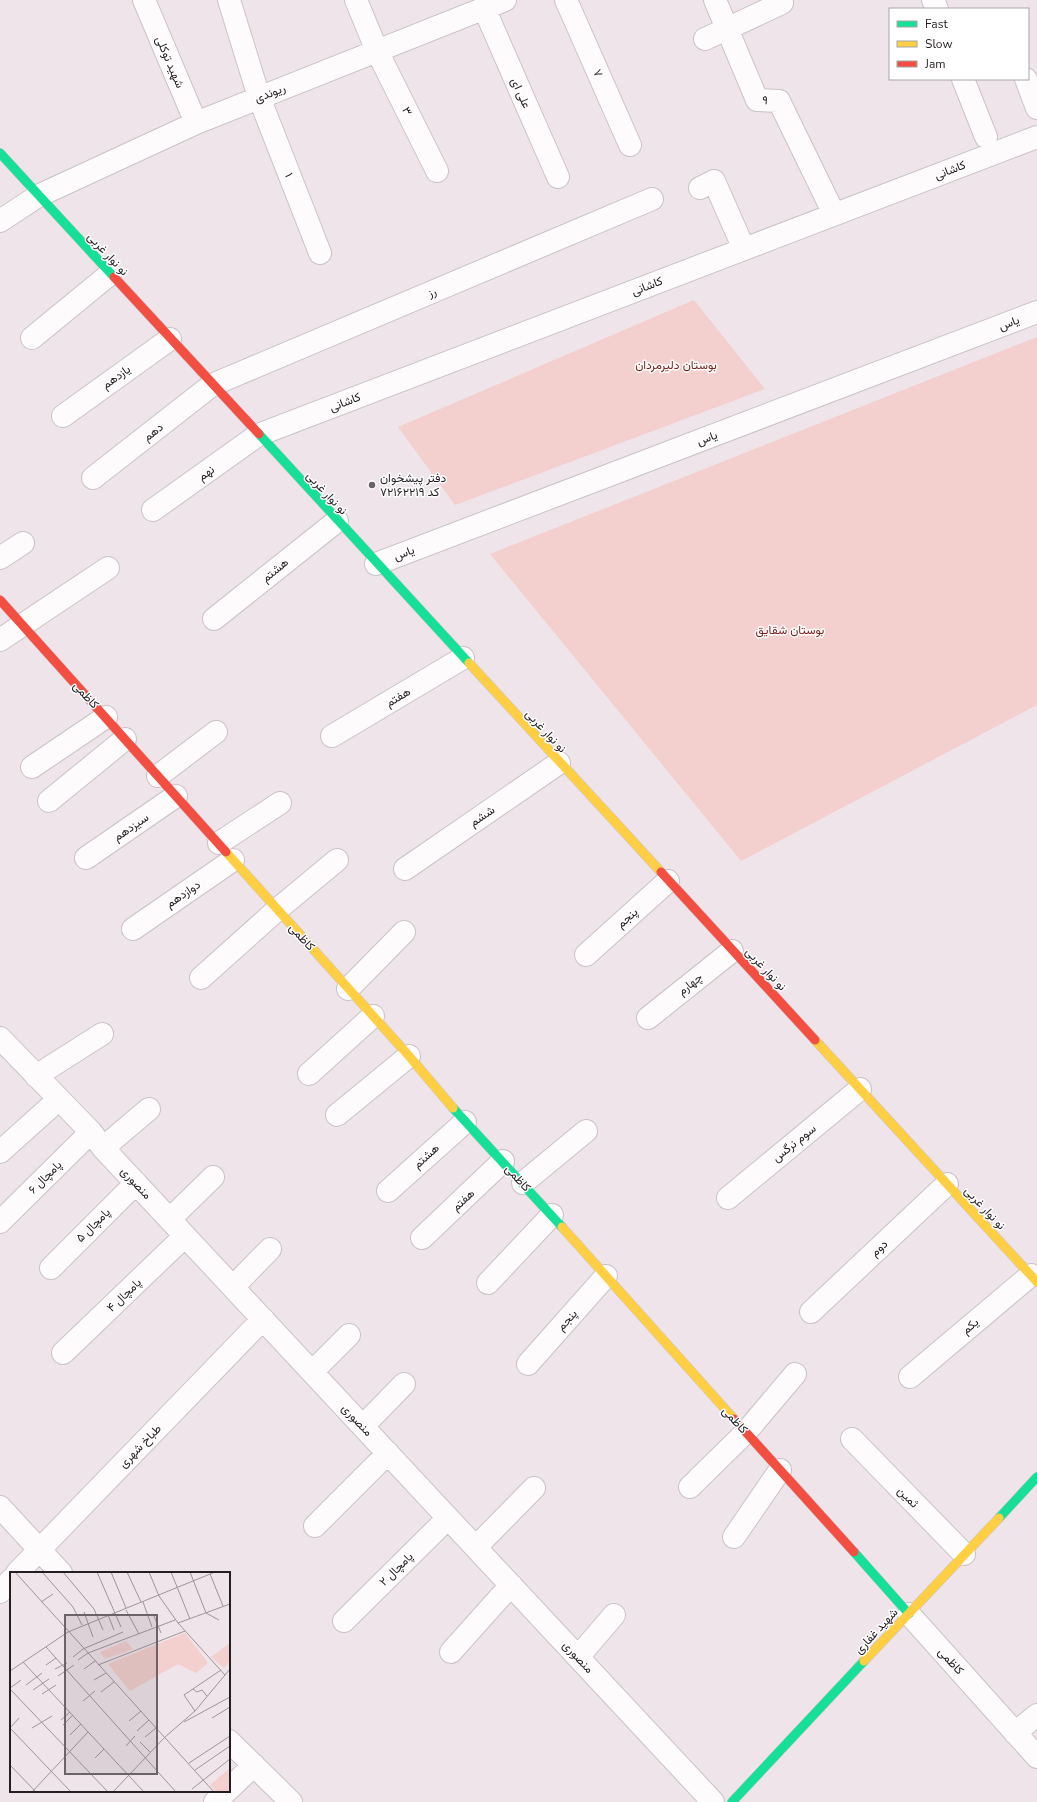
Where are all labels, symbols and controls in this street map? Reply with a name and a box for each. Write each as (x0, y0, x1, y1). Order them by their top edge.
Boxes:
legend (889, 8, 1029, 80)
text: Fast (925, 16, 948, 32)
street label: شهید توکلی (152, 33, 188, 91)
text: Slow (925, 36, 953, 52)
text: Jam (924, 56, 946, 72)
street label: ۷ (589, 67, 607, 79)
street label: علی ای (507, 75, 535, 111)
street label: ریوندی (252, 80, 288, 106)
street label: ۹ (761, 92, 769, 108)
street label: ۳ (398, 104, 416, 118)
street label: کاشانی (932, 157, 968, 183)
street label: ۱ (281, 171, 297, 179)
street label: نو نوار غربی (84, 229, 132, 279)
street label: کاشانی (629, 273, 665, 299)
street label: رز (424, 283, 439, 301)
street label: یاس (996, 312, 1022, 334)
park label: بوستان دلیرمردان (635, 357, 717, 373)
street label: یازدهم (98, 361, 134, 393)
street label: کاشانی (327, 389, 363, 415)
street label: دهم (140, 419, 167, 445)
street label: یاس (694, 427, 720, 449)
street label: نهم (194, 462, 218, 484)
street label: نو نوار غربی (303, 468, 351, 518)
place label: دفتر پیشخوان کد ۷۲۱۶۲۲۱۹ (380, 470, 447, 500)
marker: دفتر پیشخوان کد ۷۲۱۶۲۲۱۹ (367, 480, 377, 490)
street label: یاس (391, 542, 417, 564)
street label: هشتم (258, 554, 292, 586)
park label: بوستان شقایق (756, 622, 824, 638)
street label: کاظمی (70, 678, 102, 712)
street label: هفتم (383, 683, 413, 711)
street label: نو نوار غربی (522, 706, 570, 756)
street label: ششم (466, 802, 498, 830)
street label: سیزدهم (110, 809, 152, 845)
street label: دوازدهم (162, 876, 204, 911)
street label: پنجم (613, 904, 641, 932)
street label: کاظمی (286, 920, 318, 954)
street label: نو نوار غربی (742, 944, 790, 994)
street label: چهارم (674, 969, 706, 999)
street label: سوم نرگس (769, 1120, 819, 1166)
street label: هشتم (409, 1140, 443, 1172)
street label: ۶ پامچال (25, 1157, 65, 1197)
street label: کاظمی (502, 1161, 534, 1195)
street label: منصوری (117, 1163, 155, 1203)
street label: نو نوار غربی (961, 1183, 1009, 1233)
street label: هفتم (448, 1185, 478, 1215)
street label: ۵ پامچال (72, 1204, 114, 1246)
street label: دوم (867, 1236, 891, 1260)
street label: پامچال ۴ (103, 1274, 145, 1315)
street label: پنجم (553, 1306, 581, 1334)
street label: یکم (958, 1314, 982, 1338)
street label: منصوری (338, 1400, 376, 1440)
street label: کاظمی (719, 1403, 751, 1437)
street label: طباخ شهری (115, 1421, 166, 1472)
street label: ثمین (894, 1483, 922, 1511)
street label: ۲ پامچال (376, 1548, 417, 1589)
inset map (10, 1572, 230, 1792)
street label: شهید غفاری (851, 1605, 901, 1657)
street label: منصوری (559, 1637, 597, 1677)
street label: کاظمی (935, 1644, 967, 1678)

